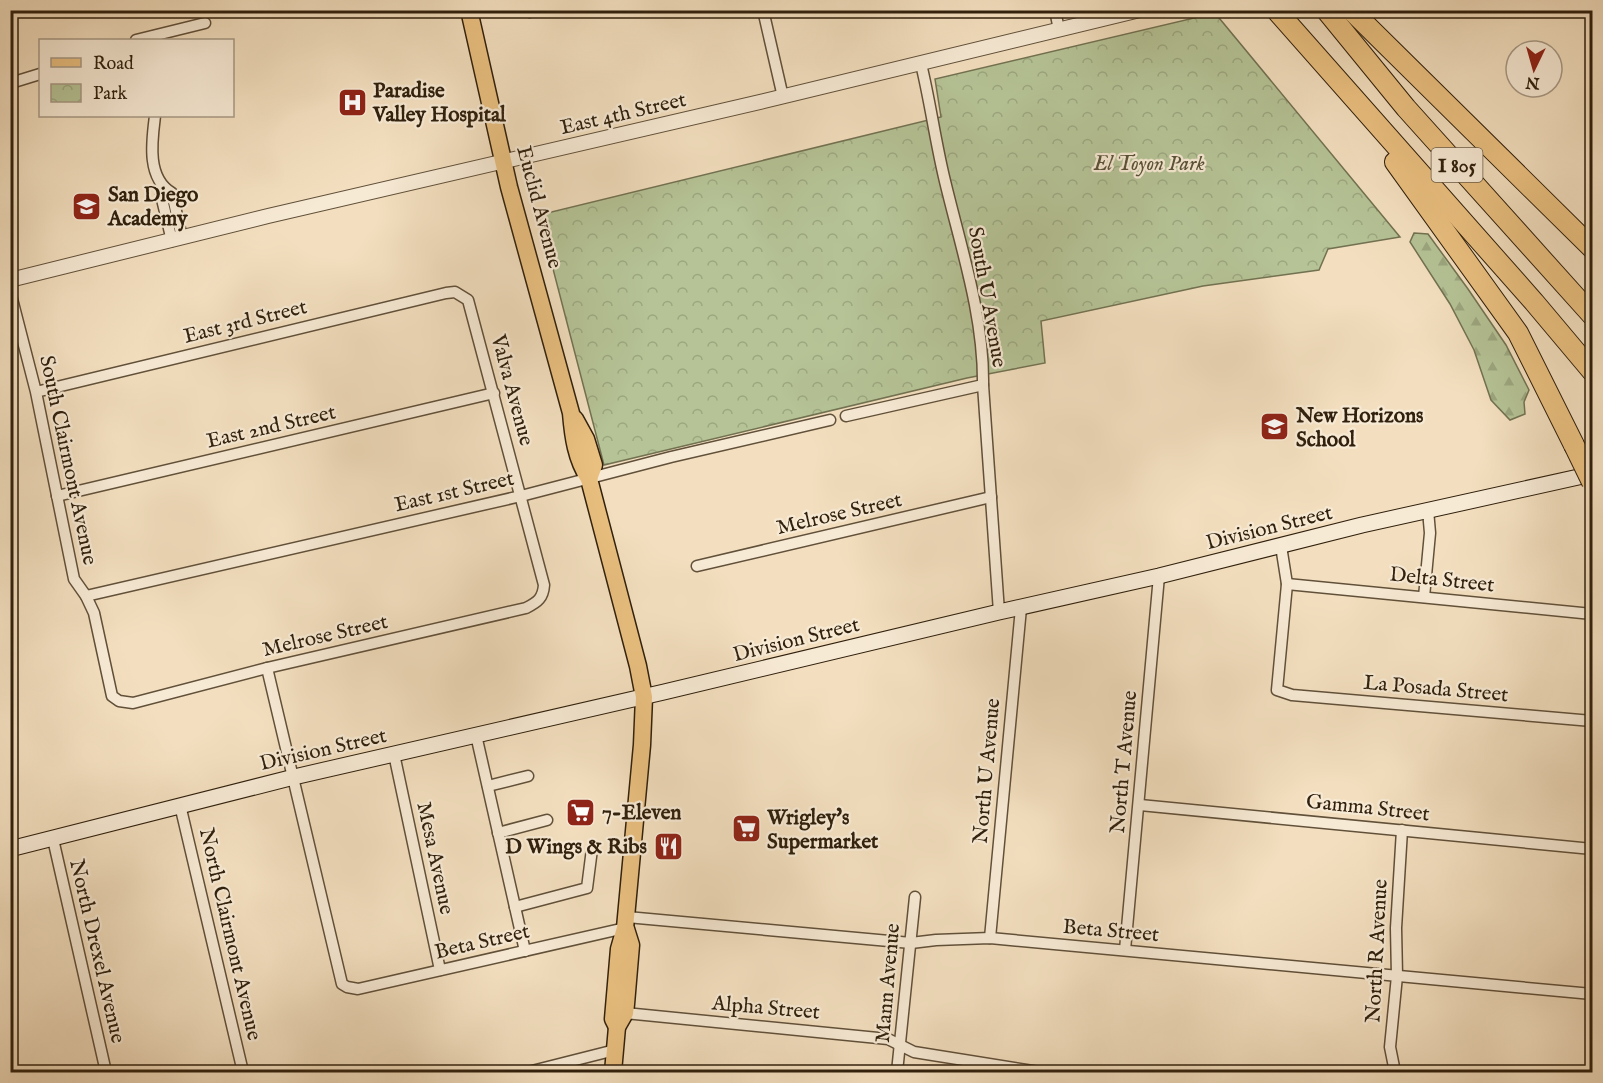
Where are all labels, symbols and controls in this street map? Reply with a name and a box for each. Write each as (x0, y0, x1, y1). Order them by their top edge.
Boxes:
legend (39, 39, 234, 117)
north arrow (1504, 39, 1564, 99)
text: Road (93, 53, 134, 76)
text: N (1525, 71, 1542, 93)
place label: Paradise Valley Hospital (372, 78, 507, 129)
text: Park (93, 83, 128, 106)
hospital icon: Paradise Valley Hospital (336, 86, 368, 118)
street label: East 4th Street (558, 87, 689, 142)
street label: Euclid Avenue (509, 143, 568, 272)
road number: I 805 (1432, 148, 1482, 182)
park label: El Toyon Park (1092, 151, 1205, 178)
place label: San Diego Academy (107, 182, 199, 233)
school or university icon: San Diego Academy (71, 190, 103, 222)
street label: South U Avenue (961, 225, 1012, 370)
street label: East 3rd Street (181, 294, 310, 351)
street label: Valva Avenue (483, 331, 539, 449)
street label: South Clairmont Avenue (32, 353, 103, 568)
street label: East 2nd Street (204, 399, 339, 455)
place label: New Horizons School (1295, 403, 1423, 454)
school or university icon: New Horizons School (1259, 411, 1291, 443)
street label: East 1st Street (392, 466, 517, 519)
street label: Melrose Street (774, 487, 905, 542)
street label: Division Street (1203, 500, 1335, 557)
street label: Delta Street (1388, 562, 1496, 599)
street label: Melrose Street (260, 609, 391, 664)
street label: Division Street (730, 612, 862, 669)
street label: La Posada Street (1362, 670, 1509, 709)
street label: North T Avenue (1105, 689, 1144, 835)
street label: North U Avenue (968, 697, 1007, 845)
street label: Division Street (257, 723, 389, 778)
street label: Gamma Street (1305, 789, 1431, 828)
supermarket icon: 7-Eleven (565, 796, 597, 828)
street label: Mesa Avenue (409, 800, 460, 917)
place label: 7-Eleven (602, 800, 681, 827)
place label: Wrigley's Supermarket (766, 805, 879, 856)
supermarket icon: Wrigley's Supermarket (730, 813, 762, 845)
street label: North Clairmont Avenue (192, 825, 267, 1044)
restaurant icon: D Wings & Ribs (652, 830, 684, 862)
place label: D Wings & Ribs (505, 834, 647, 861)
street label: North Drexel Avenue (62, 857, 131, 1046)
street label: North R Avenue (1360, 878, 1395, 1024)
street label: Beta Street (1062, 914, 1160, 949)
street label: Beta Street (432, 918, 532, 966)
street label: Mann Avenue (870, 922, 907, 1044)
street label: Alpha Street (710, 990, 821, 1027)

